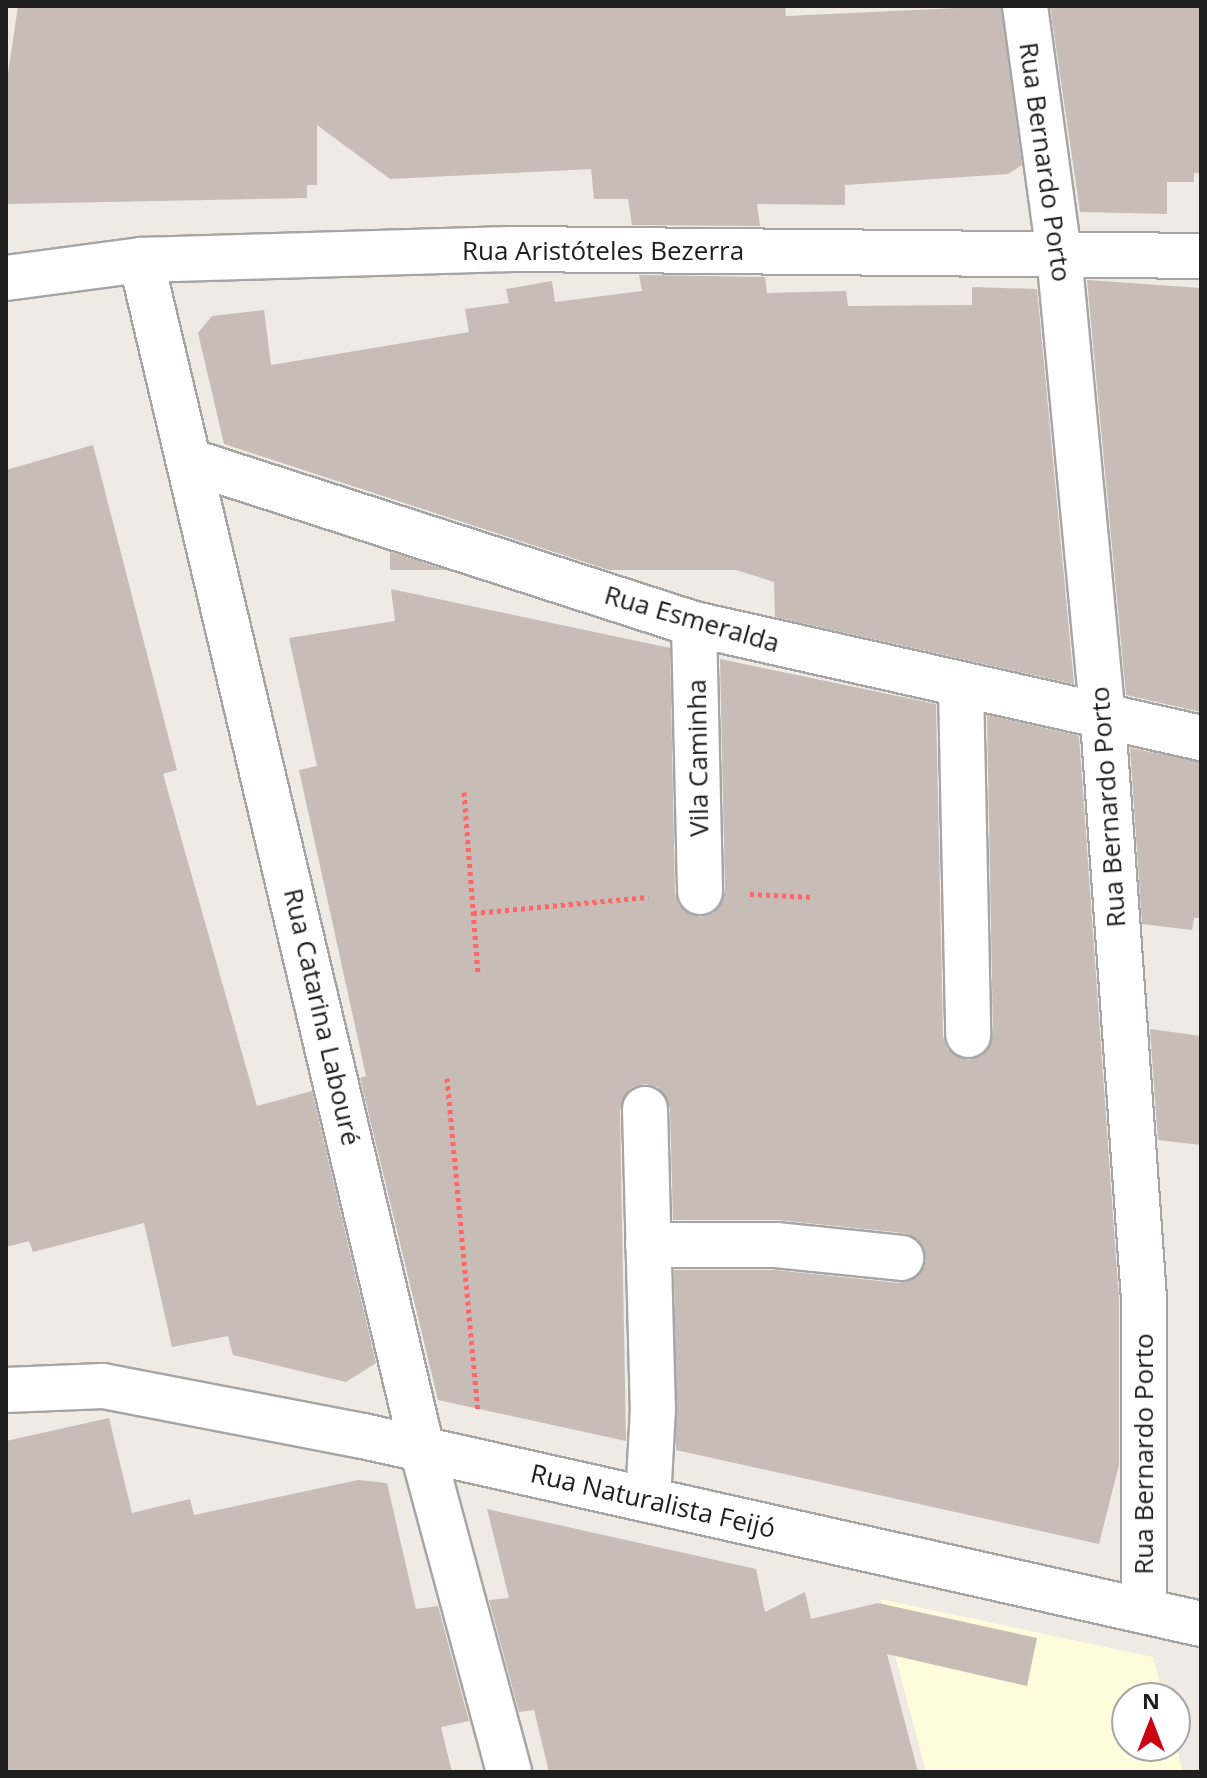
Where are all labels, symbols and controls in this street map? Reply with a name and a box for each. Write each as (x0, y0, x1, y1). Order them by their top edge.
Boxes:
street label: Rua Bernardo Porto (1013, 40, 1077, 284)
street label: Rua Aristóteles Bezerra (462, 235, 744, 267)
street label: Rua Esmeralda (601, 579, 783, 659)
street label: Vila Caminha (681, 679, 715, 837)
street label: Rua Bernardo Porto (1084, 686, 1132, 928)
street label: Rua Catarina Labouré (277, 885, 367, 1149)
street label: Rua Bernardo Porto (1128, 1333, 1160, 1575)
street label: Rua Naturalista Feijó (528, 1458, 778, 1544)
north arrow (1111, 1682, 1191, 1762)
text: N (1142, 1685, 1160, 1715)

